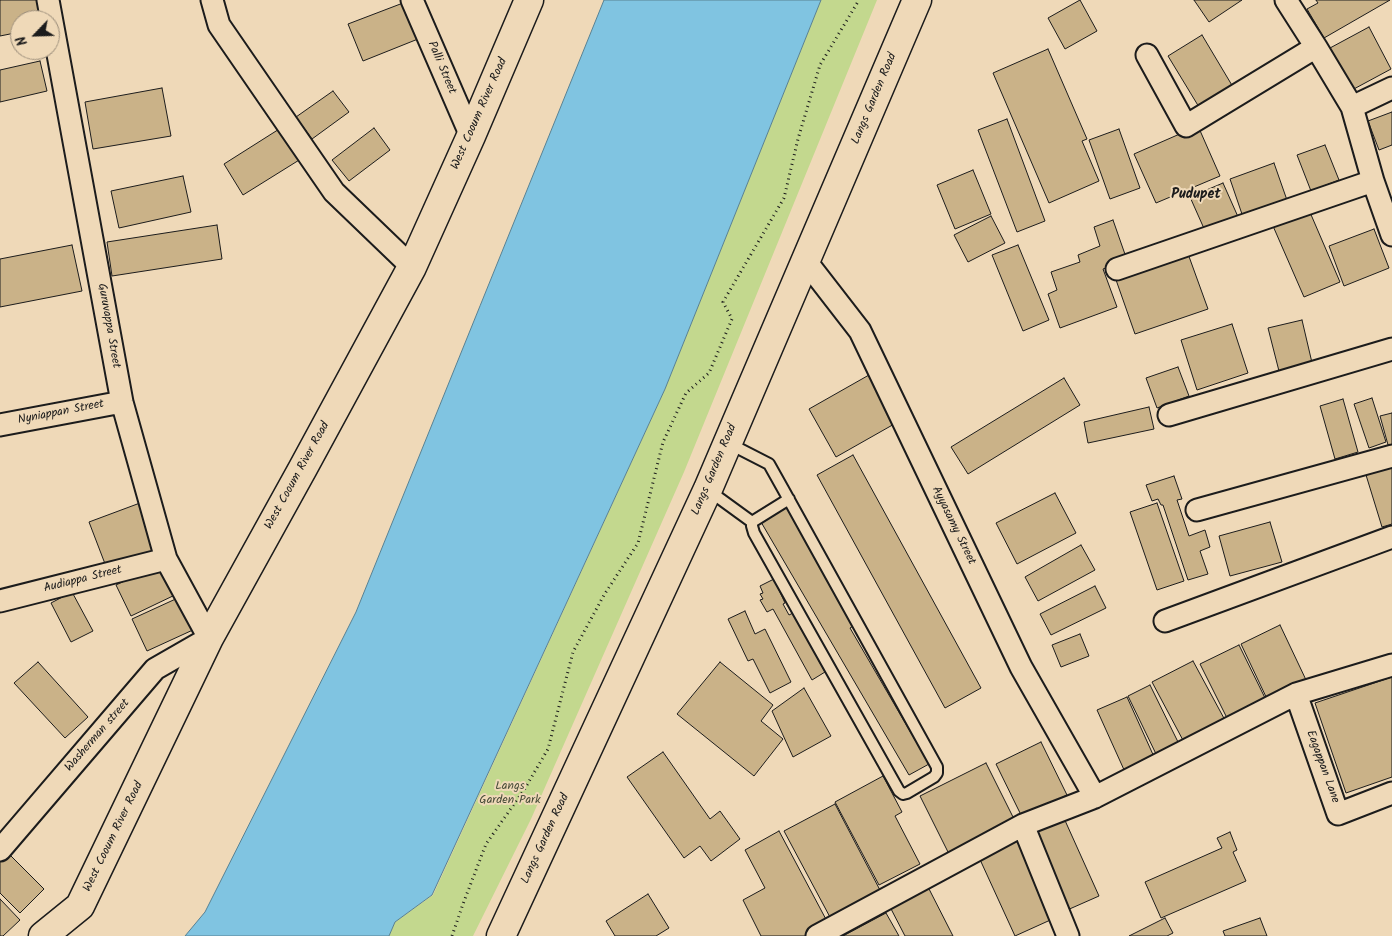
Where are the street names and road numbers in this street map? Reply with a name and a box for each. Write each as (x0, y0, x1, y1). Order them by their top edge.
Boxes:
street label: Palli Street (423, 39, 459, 97)
street label: Langs Garden Road (849, 51, 901, 147)
street label: West Cooum River Road (449, 56, 511, 172)
street label: Guruvappa Street (93, 282, 123, 370)
street label: Nyniappan Street (17, 398, 105, 428)
street label: West Cooum River Road (262, 420, 334, 532)
street label: Langs Garden Road (689, 422, 741, 518)
street label: Ayyasamy Street (928, 484, 978, 568)
street label: Audiappa Street (43, 563, 123, 597)
street label: Washerman street (63, 697, 133, 775)
street label: Eagappan Lane (1302, 729, 1342, 805)
street label: West Cooum River Road (81, 780, 147, 894)
street label: Langs Garden Road (519, 792, 573, 886)

